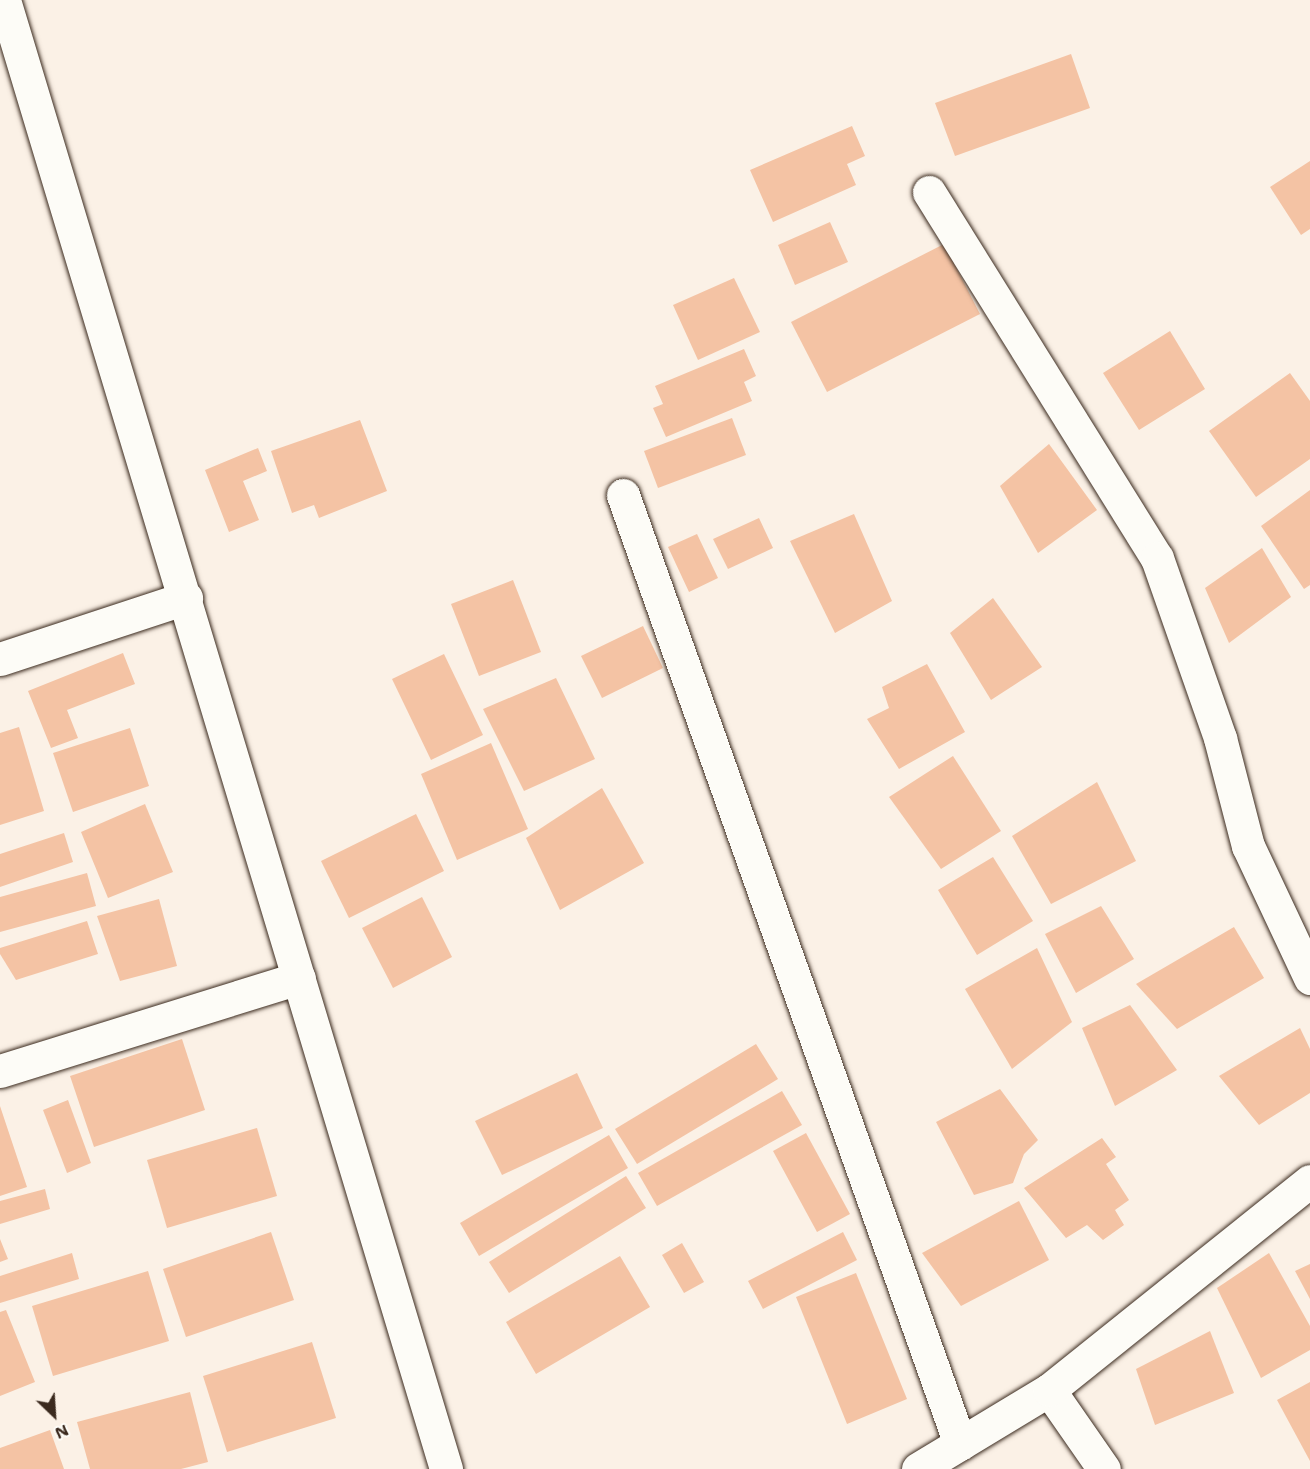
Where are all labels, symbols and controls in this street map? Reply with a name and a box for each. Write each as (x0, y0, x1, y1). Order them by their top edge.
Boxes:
north arrow (24, 1385, 84, 1445)
text: N (52, 1420, 72, 1444)

